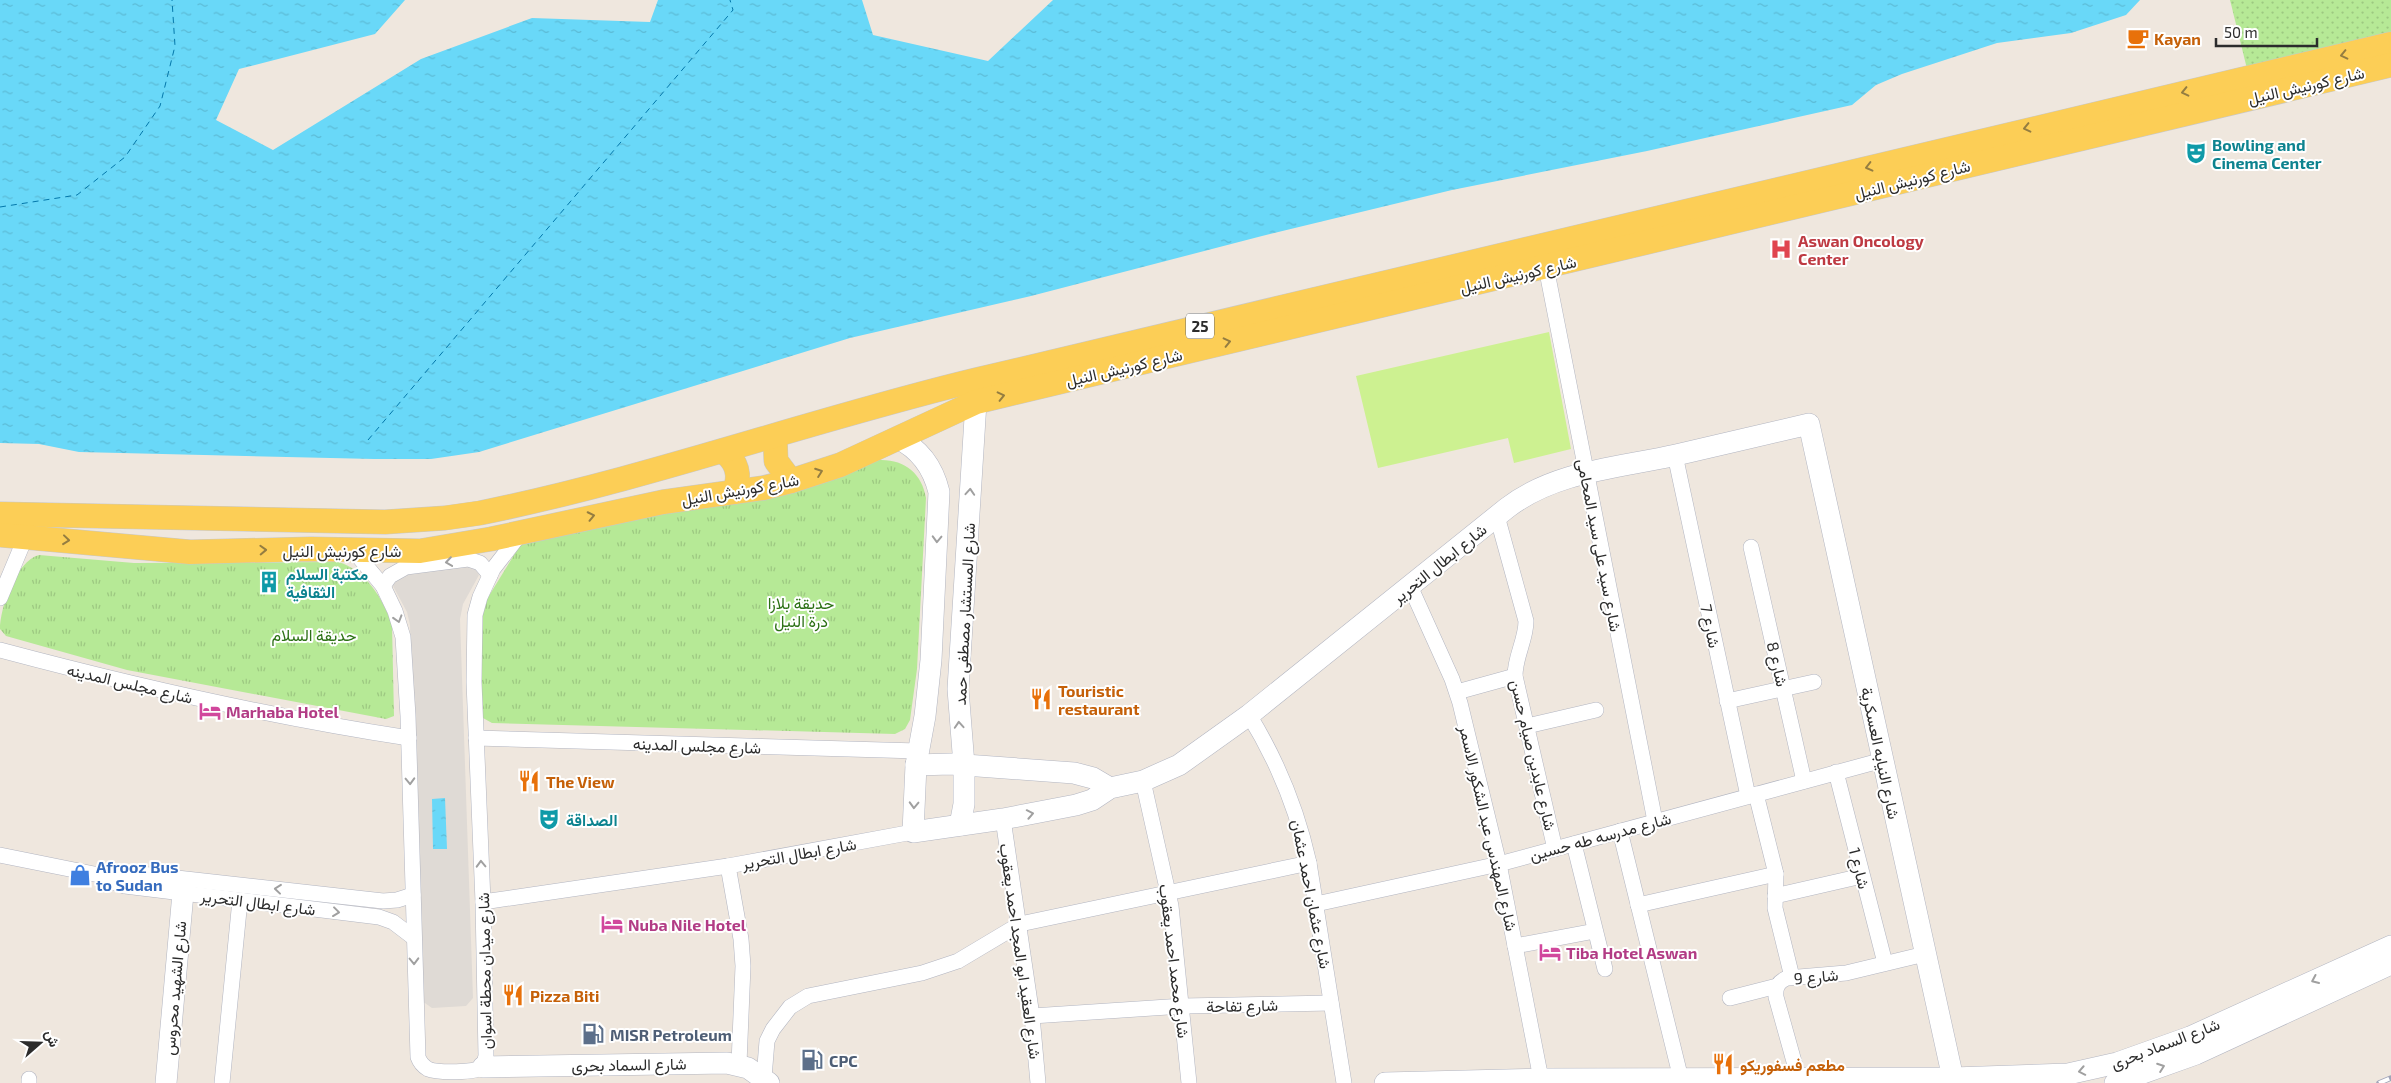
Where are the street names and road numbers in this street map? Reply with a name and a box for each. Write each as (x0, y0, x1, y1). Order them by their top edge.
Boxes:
street label: شارع كورنيش النيل (2246, 62, 2367, 111)
street label: شارع كورنيش النيل (1852, 155, 1973, 206)
street label: شارع كورنيش النيل (1458, 251, 1579, 300)
road number: 25 (1186, 314, 1214, 338)
street label: شارع كورنيش النيل (1064, 344, 1185, 393)
street label: شارع سيد على سيد المحامى (1571, 457, 1626, 634)
street label: شارع كورنيش النيل (680, 469, 801, 512)
street label: شارع ابطال التحرير (1387, 519, 1492, 610)
street label: شارع المستشار مصطفى حمد (950, 522, 981, 706)
street label: شارع كورنيش النيل (283, 541, 401, 563)
street label: شارع 7 (1694, 603, 1725, 650)
street label: شارع 8 (1761, 640, 1792, 689)
street label: شارع مجلس المدينه (65, 659, 195, 710)
street label: شارع عابدين صيام حسن (1504, 678, 1561, 833)
street label: شارع النيابه العسكرية (1855, 685, 1904, 821)
street label: شارع المهندس عبد الشكور الاسمر (1453, 722, 1522, 933)
street label: شارع مجلس المدينه (632, 733, 761, 760)
street label: شارع مدرسه طه حسين (1527, 808, 1674, 867)
street label: شارع عثمان احمد عثمان (1285, 818, 1336, 971)
street label: شارع ابطال التحرير (739, 834, 858, 876)
street label: شارع العقيد ابو المجد احمد يعقوب (993, 842, 1046, 1060)
street label: شارع 1 (1843, 845, 1874, 891)
street label: شارع محمد احمد يعقوب (1153, 883, 1194, 1040)
street label: شارع ابطال التحرير (198, 885, 317, 921)
street label: شارع ميدان محطة اسوان (473, 892, 498, 1050)
street label: شارع الشهيد محروس (159, 920, 192, 1056)
street label: شارع 9 (1793, 965, 1839, 990)
street label: شارع تفاحة (1206, 995, 1278, 1018)
street label: شارع السماد بحرى (2108, 1013, 2223, 1075)
street label: شارع السماد بحرى (571, 1053, 687, 1078)

